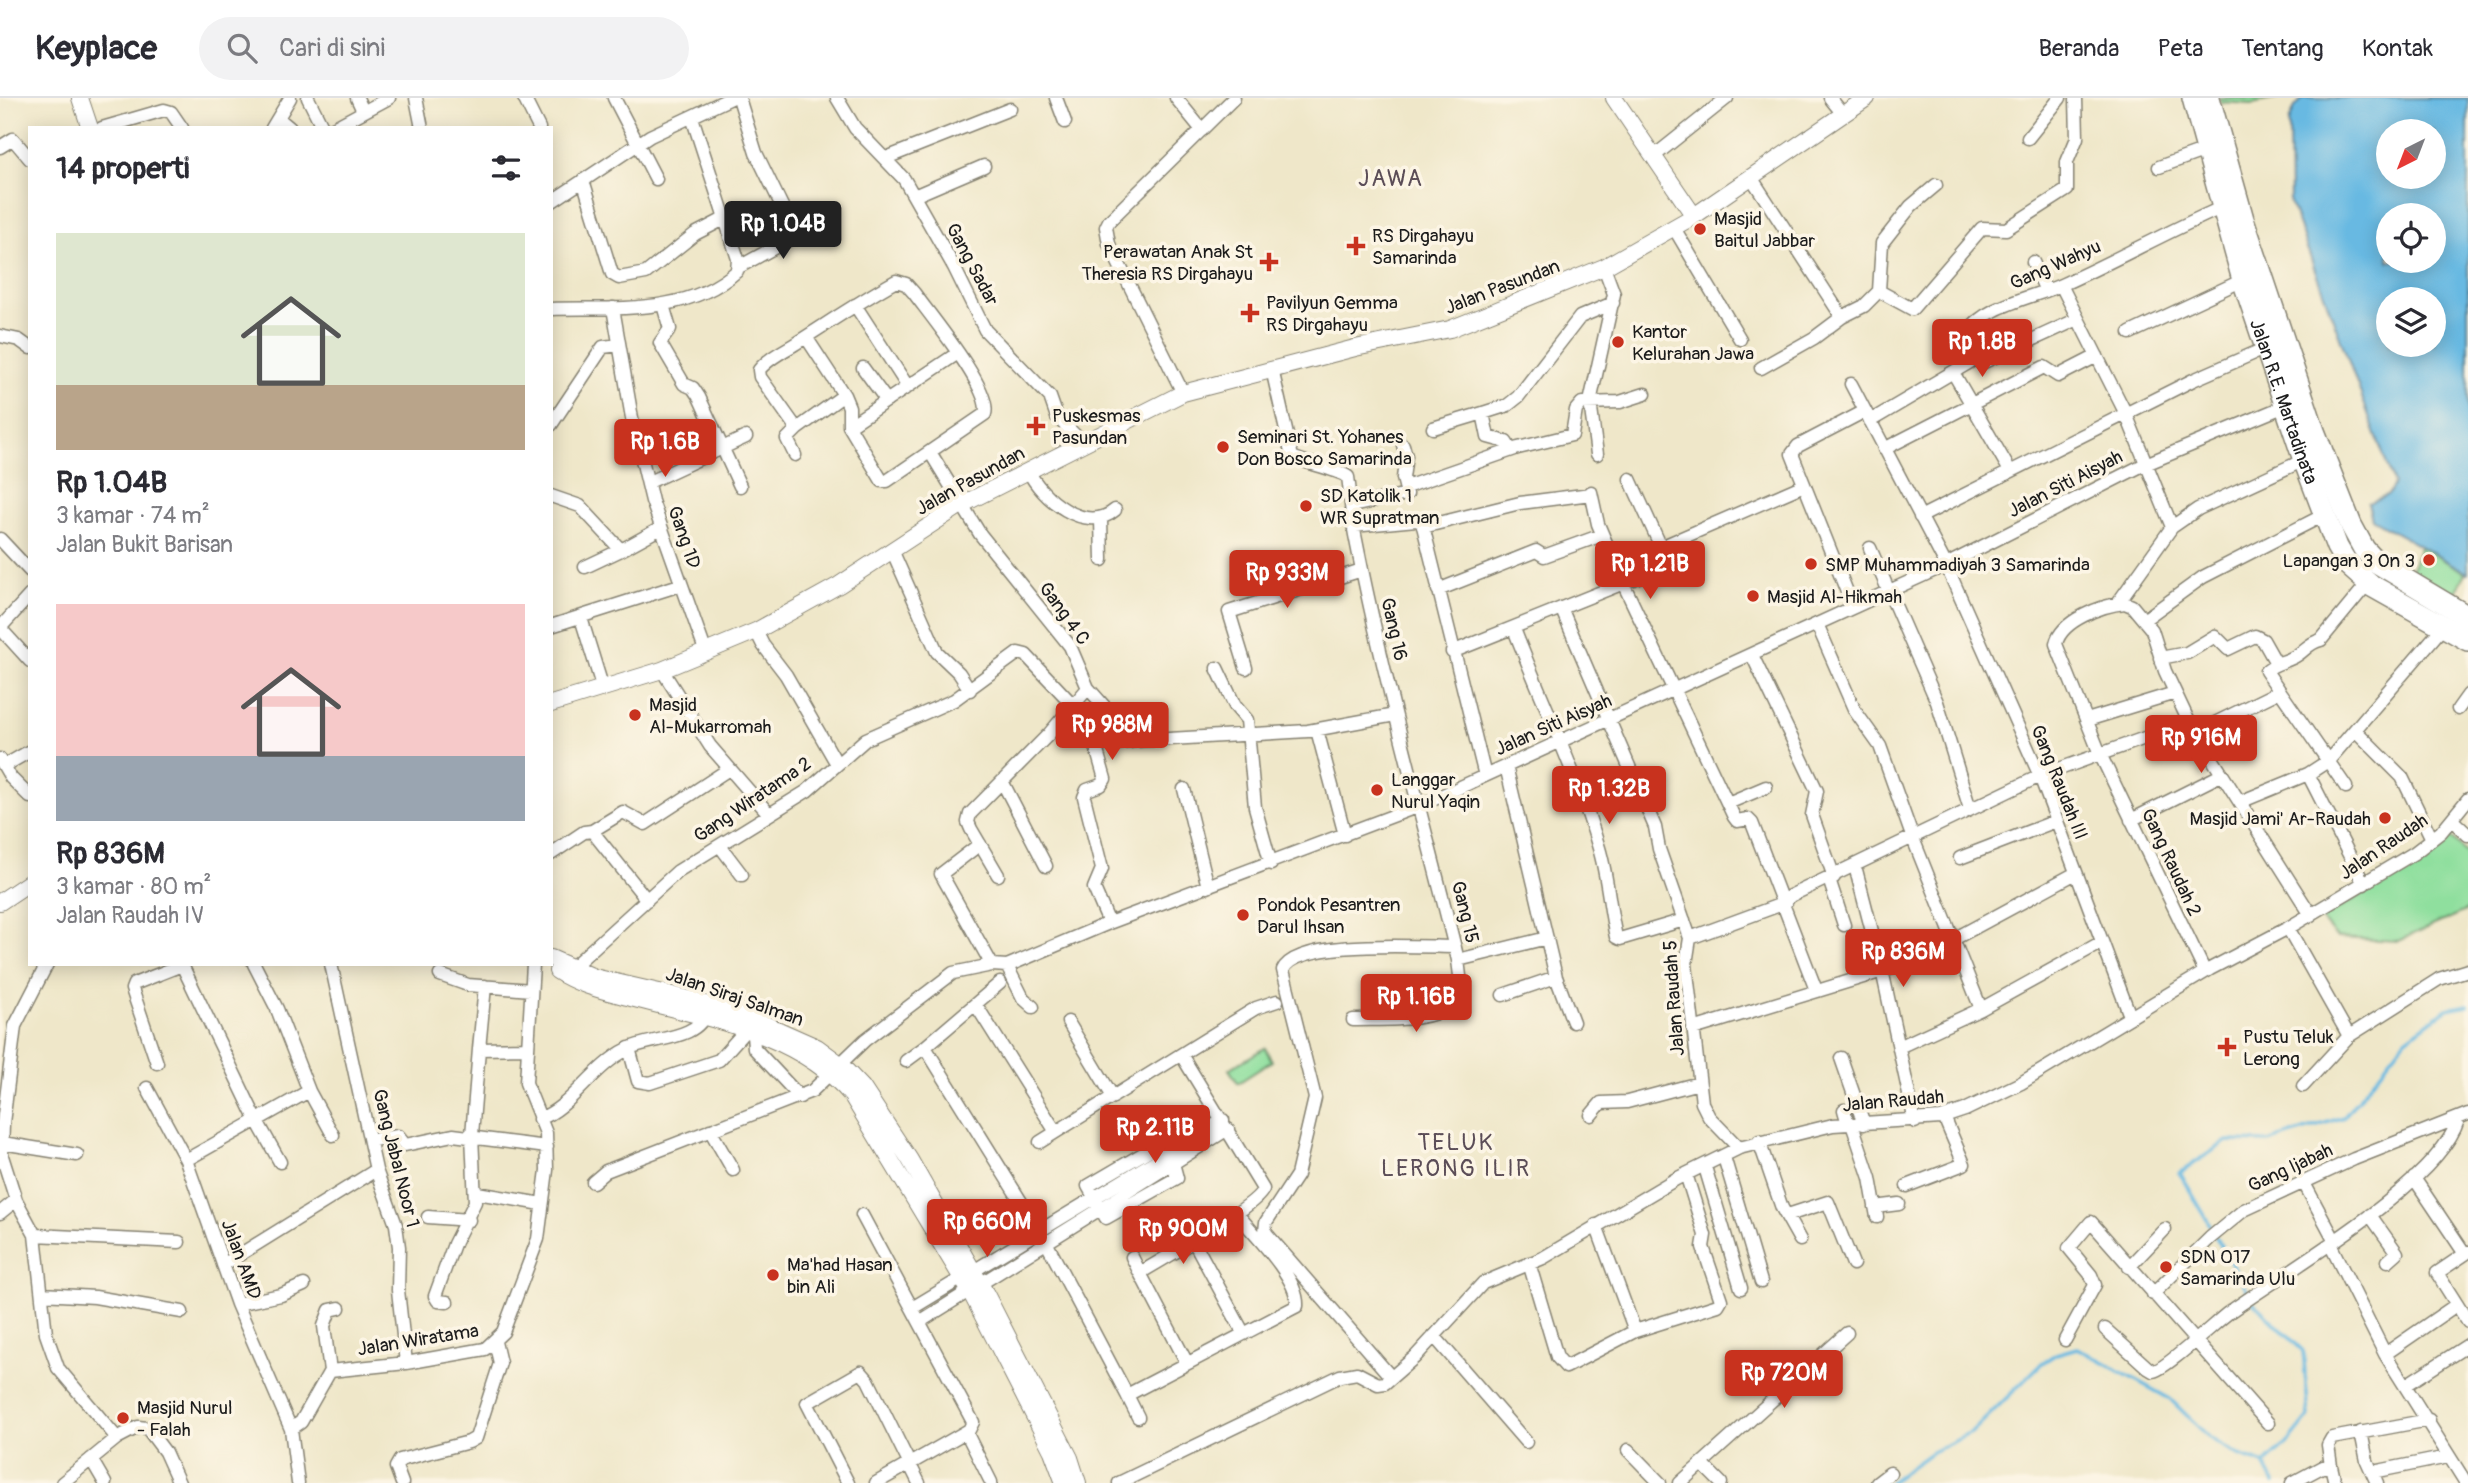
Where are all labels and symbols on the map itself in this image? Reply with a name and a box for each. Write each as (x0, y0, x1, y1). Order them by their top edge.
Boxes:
north arrow (2376, 119, 2446, 189)
district label: JAWA (1358, 164, 1424, 193)
pin: Rp 1.04B (711, 202, 855, 261)
place label: Masjid Baitul Jabbar (1714, 207, 1815, 253)
street label: Gang Sadar (940, 219, 1004, 310)
marker: Masjid Baitul Jabbar (1692, 221, 1708, 237)
place label: RS Dirgahayu Samarinda (1372, 224, 1474, 270)
street label: Gang Wahyu (2006, 234, 2105, 296)
marker: RS Dirgahayu Samarinda (1346, 236, 1366, 256)
place label: Perawatan Anak St Theresia RS Dirgahayu (1081, 240, 1253, 286)
marker: Perawatan Anak St Theresia RS Dirgahayu (1259, 252, 1279, 272)
street label: Jalan Pasundan (1442, 254, 1563, 320)
place label: Pavilyun Gemma RS Dirgahayu (1266, 291, 1398, 337)
marker: Pavilyun Gemma RS Dirgahayu (1240, 303, 1260, 323)
street label: Jalan R.E. Martadinata (2244, 316, 2323, 488)
place label: Kantor Kelurahan Jawa (1632, 320, 1754, 366)
pin: Rp 1.8B (1917, 320, 2047, 379)
marker: Kantor Kelurahan Jawa (1610, 334, 1626, 350)
place label: Puskesmas Pasundan (1052, 404, 1141, 450)
marker: Puskesmas Pasundan (1026, 416, 1046, 436)
pin: Rp 1.6B (600, 420, 730, 479)
place label: Seminari St. Yohanes Don Bosco Samarinda (1237, 425, 1412, 471)
marker: Seminari St. Yohanes Don Bosco Samarinda (1215, 439, 1231, 455)
street label: Jalan Pasundan (912, 441, 1029, 521)
street label: Jalan Siti Aisyah (2004, 445, 2127, 523)
place label: SD Katolik 1 WR Supratman (1320, 484, 1440, 530)
marker: SD Katolik 1 WR Supratman (1298, 498, 1314, 514)
street label: Gang 1D (662, 503, 706, 572)
pin: Rp 1.21B (1578, 542, 1722, 601)
place label: Lapangan 3 On 3 (2282, 549, 2415, 573)
pin: Rp 933M (1222, 550, 1352, 610)
marker: Lapangan 3 On 3 (2421, 552, 2437, 568)
place label: SMP Muhammadiyah 3 Samarinda (1825, 553, 2090, 577)
marker: SMP Muhammadiyah 3 Samarinda (1803, 556, 1819, 572)
street label: Gang 4 C (1033, 577, 1095, 650)
place label: Masjid Al-Hikmah (1767, 585, 1902, 609)
marker: Masjid Al-Hikmah (1745, 588, 1761, 604)
street label: Gang 16 (1375, 595, 1413, 663)
street label: Jalan Siti Aisyah (1491, 688, 1616, 761)
place label: Masjid Al-Mukarromah (649, 693, 771, 739)
pin: Rp 988M (1047, 702, 1177, 762)
marker: Masjid Al-Mukarromah (627, 707, 643, 723)
pin: Rp 916M (2136, 716, 2266, 775)
street label: Gang Raudah III (2025, 722, 2093, 843)
street label: Gang Wiratama 2 (689, 752, 816, 848)
pin: Rp 1.32B (1537, 766, 1681, 826)
place label: Langgar Nurul Yaqin (1391, 768, 1480, 814)
marker: Langgar Nurul Yaqin (1369, 782, 1385, 798)
street label: Gang Raudah 2 (2136, 805, 2207, 920)
place label: Masjid Jami' Ar-Raudah (2189, 807, 2371, 831)
street label: Jalan Raudah (2335, 808, 2432, 885)
marker: Masjid Jami' Ar-Raudah (2377, 810, 2393, 826)
street label: Gang 15 (1446, 879, 1484, 946)
place label: Pondok Pesantren Darul Ihsan (1257, 893, 1400, 939)
marker: Pondok Pesantren Darul Ihsan (1235, 907, 1251, 923)
pin: Rp 836M (1838, 930, 1968, 989)
street label: Jalan Raudah 5 (1658, 939, 1690, 1057)
street label: Jalan Siraj Salman (662, 962, 807, 1032)
pin: Rp 1.16B (1344, 974, 1488, 1034)
place label: Pustu Teluk Lerong (2243, 1025, 2334, 1071)
marker: Pustu Teluk Lerong (2217, 1037, 2237, 1057)
street label: Jalan Raudah (1841, 1085, 1945, 1117)
street label: Gang Jabal Noor 1 (367, 1087, 425, 1230)
pin: Rp 2.11B (1083, 1105, 1227, 1165)
district label: TELUK LERONG ILIR (1381, 1128, 1531, 1183)
street label: Gang Ijabah (2244, 1138, 2337, 1198)
pin: Rp 660M (922, 1200, 1052, 1259)
pin: Rp 900M (1118, 1206, 1248, 1266)
street label: Jalan AMD (215, 1216, 267, 1303)
place label: SDN 017 Samarinda Ulu (2180, 1245, 2295, 1291)
place label: Ma'had Hasan bin Ali (787, 1253, 893, 1299)
marker: SDN 017 Samarinda Ulu (2158, 1259, 2174, 1275)
marker: Ma'had Hasan bin Ali (765, 1267, 781, 1283)
street label: Jalan Wiratama (356, 1319, 481, 1361)
pin: Rp 720M (1719, 1350, 1849, 1410)
place label: Masjid Nurul - Falah (137, 1396, 232, 1442)
marker: Masjid Nurul - Falah (115, 1410, 131, 1426)

